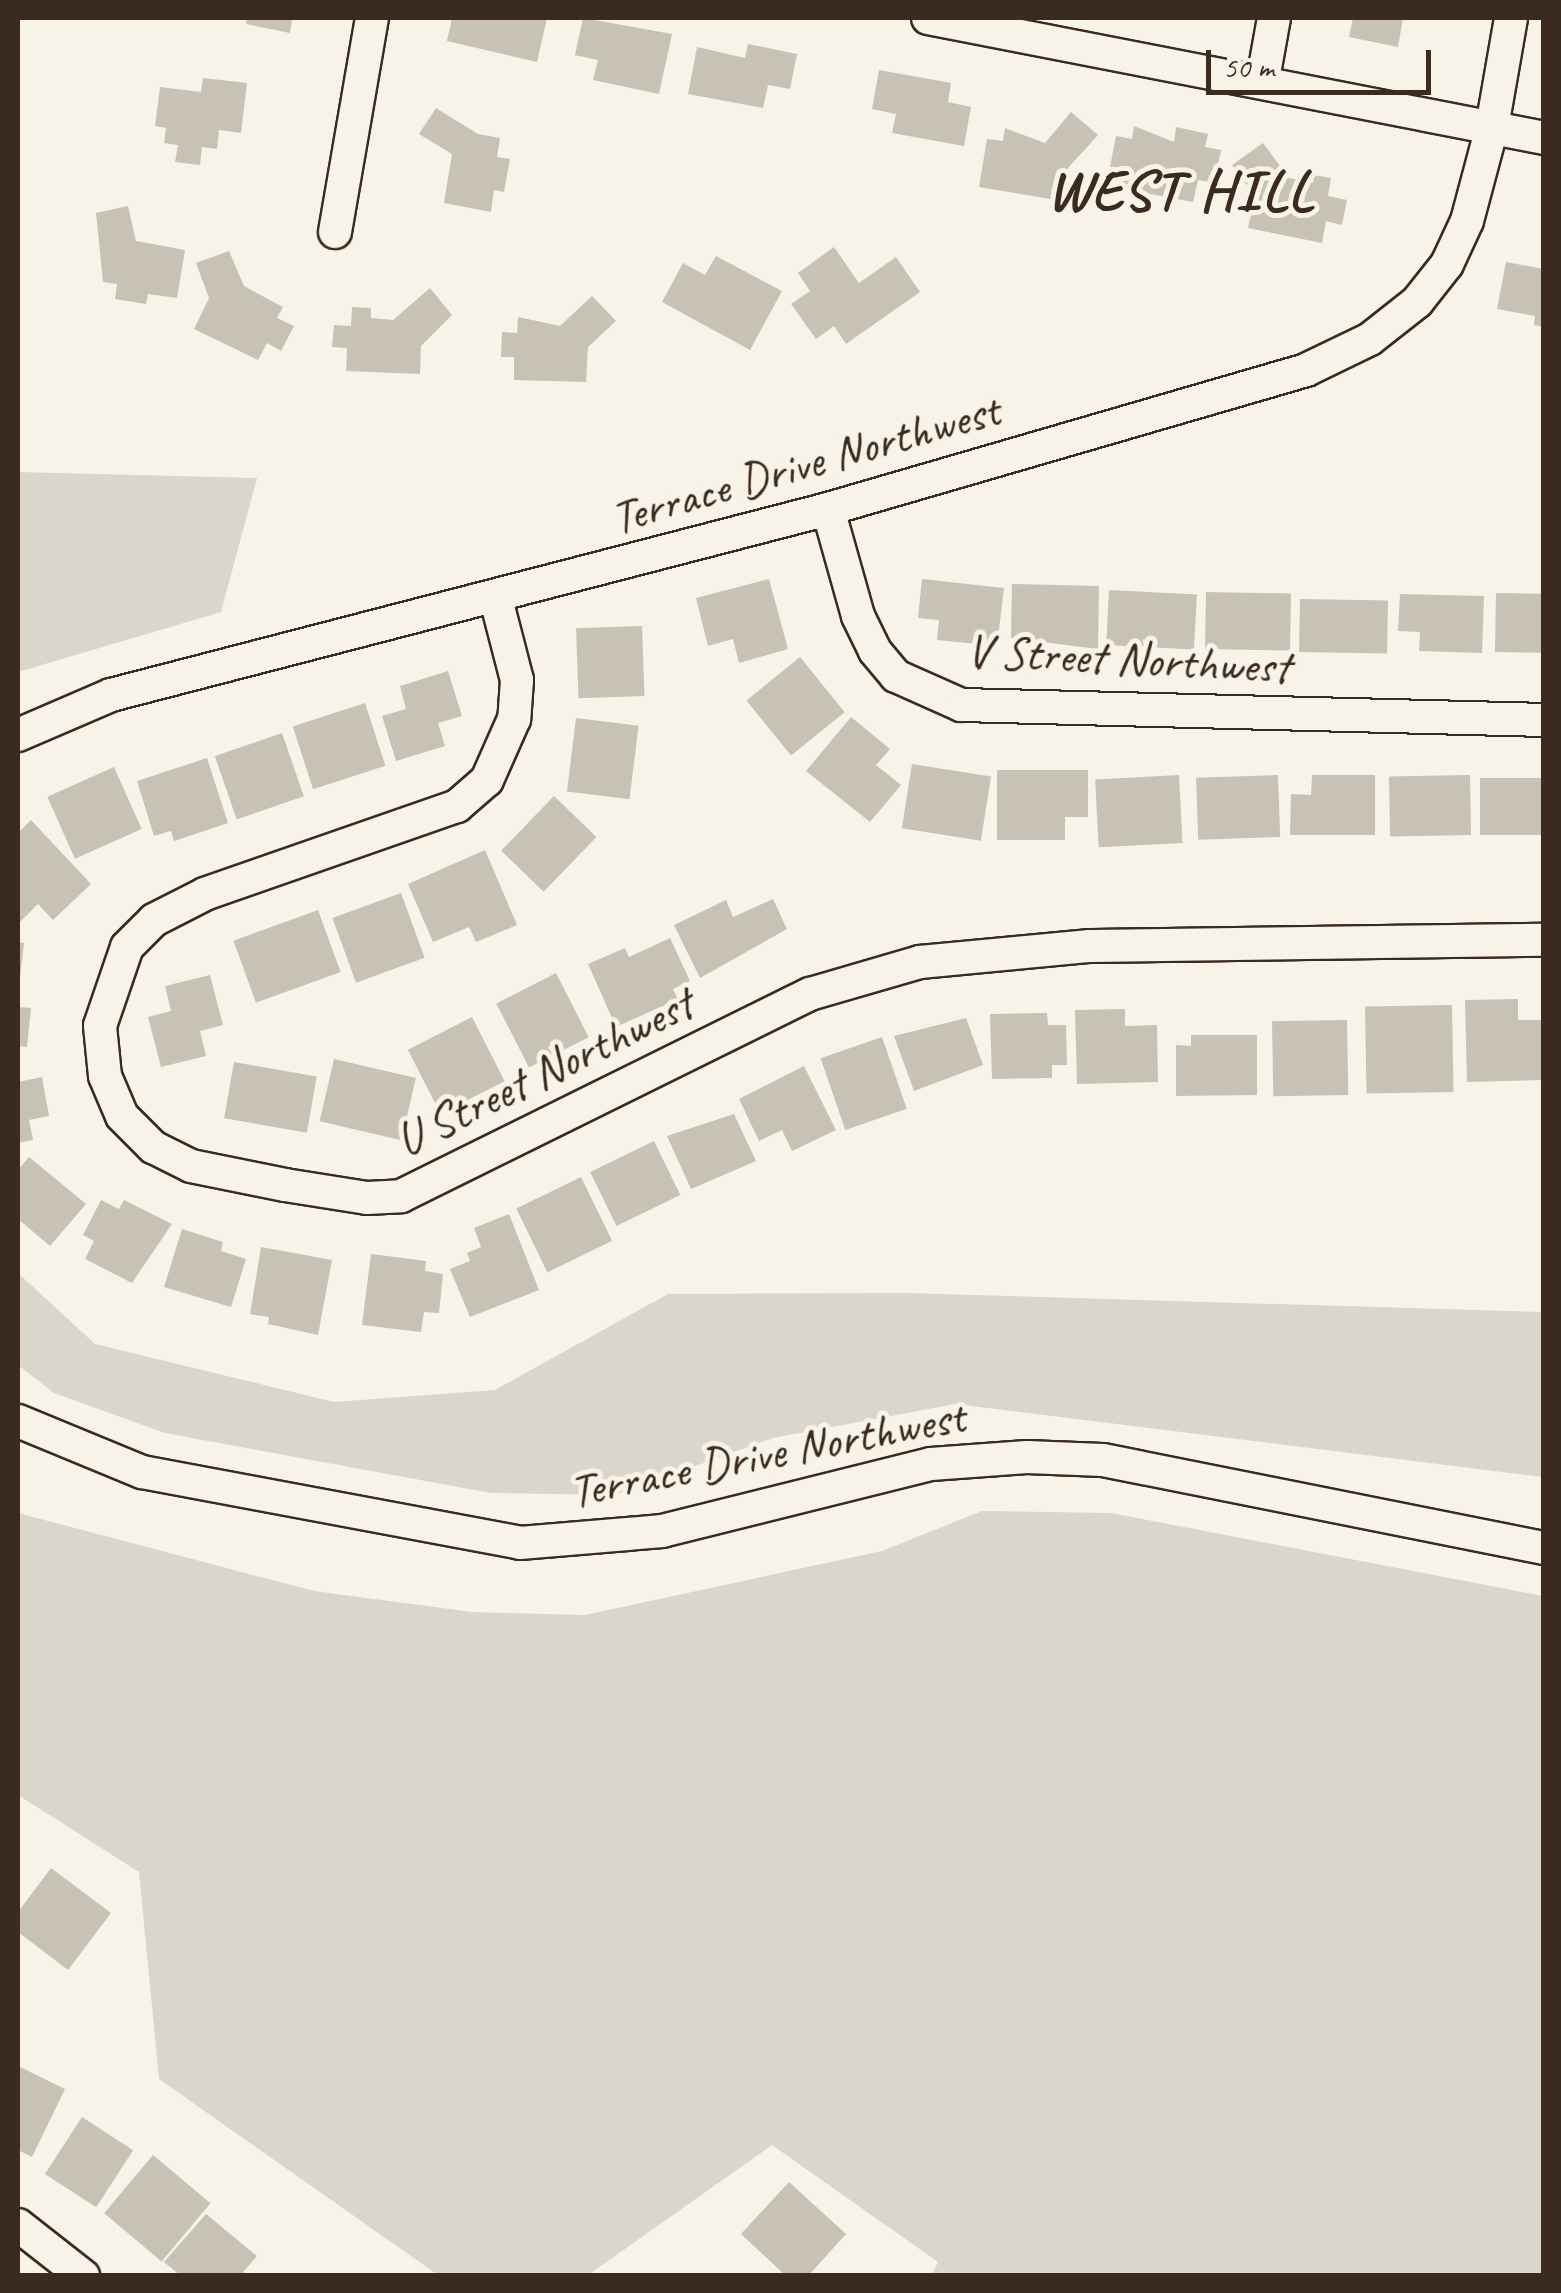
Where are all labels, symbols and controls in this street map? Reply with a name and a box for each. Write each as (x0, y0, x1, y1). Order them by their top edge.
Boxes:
scale bar (1211, 30, 1436, 92)
text: 50 m (1223, 48, 1274, 86)
district label: WEST HILL (1048, 155, 1314, 225)
street label: Terrace Drive Northwest (603, 381, 1007, 547)
street label: V Street Northwest (964, 622, 1292, 696)
street label: U Street Northwest (386, 975, 702, 1169)
street label: Terrace Drive Northwest (564, 1387, 970, 1521)

